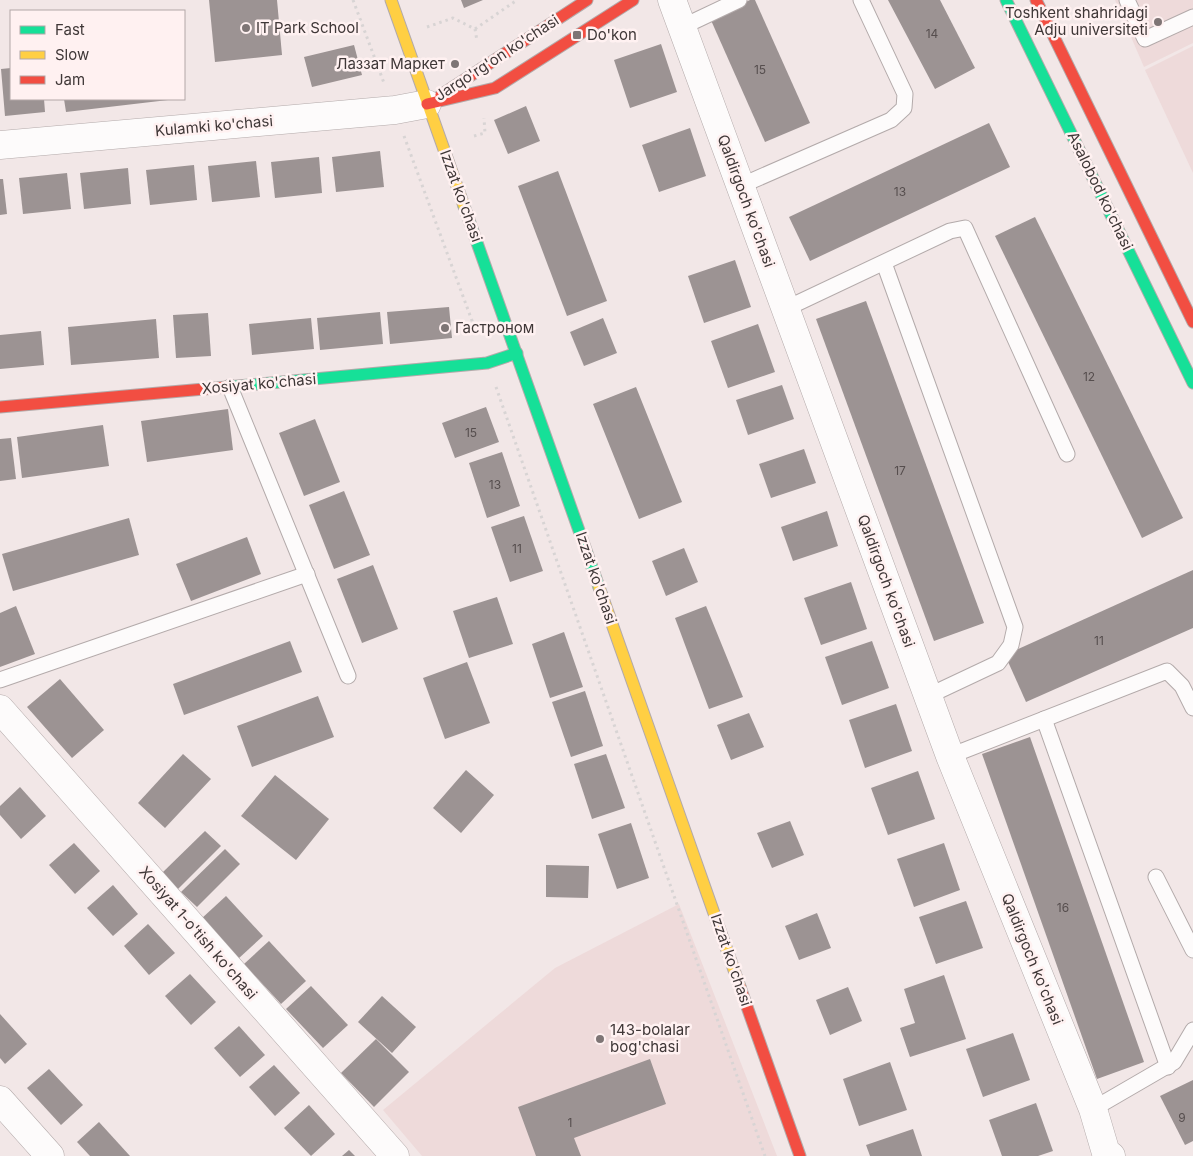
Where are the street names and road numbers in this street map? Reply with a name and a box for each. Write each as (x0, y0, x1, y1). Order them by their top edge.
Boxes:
street label: Jarqo'rg'on ko'chasi (431, 10, 562, 105)
street label: Kulamki ko'chasi (154, 111, 274, 140)
street label: Asalobod ko'chasi (1064, 129, 1137, 253)
street label: Qaldirgoch ko'chasi (714, 132, 779, 270)
street label: Izzat ko'chasi (436, 147, 487, 244)
street label: Xosiyat ko'chasi (201, 369, 317, 398)
street label: Qaldirgoch ko'chasi (854, 512, 919, 650)
street label: Izzat ko'chasi (572, 529, 621, 627)
street label: Xosiyat 1-o'tish ko'chasi (135, 862, 261, 1003)
street label: Qaldirgoch ko'chasi (997, 890, 1067, 1027)
street label: Izzat ko'chasi (707, 911, 756, 1009)

